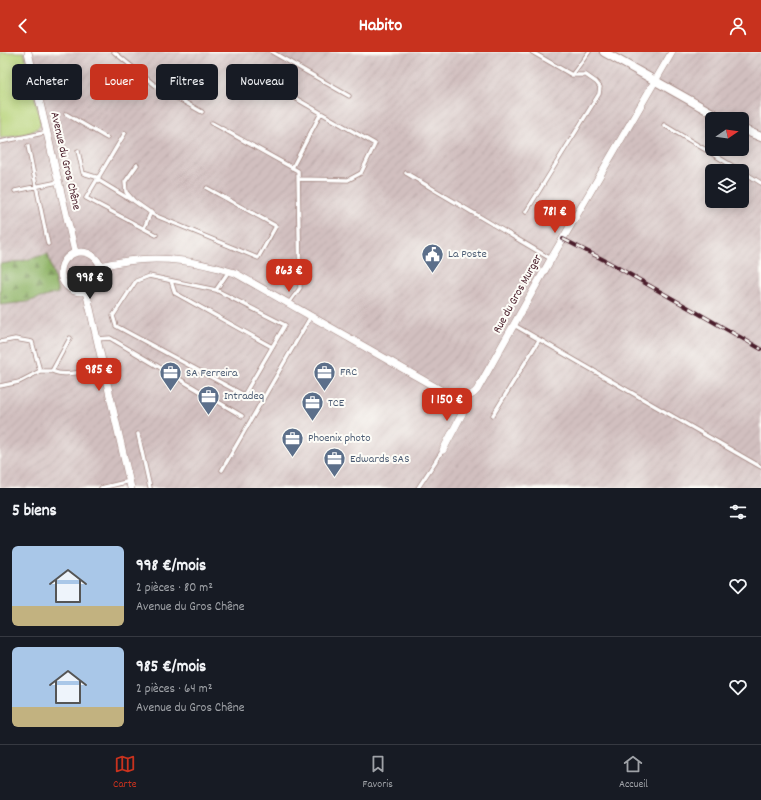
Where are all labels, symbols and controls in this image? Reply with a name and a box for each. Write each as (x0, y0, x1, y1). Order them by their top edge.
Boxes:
text: Habito (359, 14, 402, 39)
icon: back (12, 15, 34, 37)
icon: person (727, 15, 749, 37)
chip: Acheter (12, 64, 82, 100)
chip: Louer (90, 64, 148, 100)
chip: Filtres (156, 64, 218, 100)
chip: Nouveau (226, 64, 298, 100)
street label: Avenue du Gros Chêne (45, 110, 85, 212)
north arrow (705, 112, 749, 156)
map controls (705, 112, 749, 208)
button: layers (705, 164, 749, 208)
pin: 781 € (527, 200, 583, 234)
text: 781 € (543, 203, 567, 222)
public building icon: La Poste (419, 241, 445, 274)
place label: La Poste (448, 246, 487, 263)
street label: Rue du Gros Murger (489, 251, 547, 337)
pin: 863 € (261, 259, 317, 293)
text: 863 € (275, 262, 303, 281)
pin: 998 € (62, 266, 118, 300)
text: 998 € (76, 269, 104, 288)
pin: 985 € (71, 358, 127, 392)
office icon: FRC (312, 359, 338, 392)
office icon: SA Ferreira (157, 360, 183, 393)
text: 985 € (85, 361, 113, 380)
place label: FRC (340, 364, 357, 381)
place label: SA Ferreira (186, 365, 238, 382)
office icon: Intradeq (196, 383, 222, 416)
place label: Intradeq (224, 388, 264, 405)
pin: 1 150 € (410, 388, 484, 422)
office icon: TCE (300, 390, 326, 423)
text: 1 150 € (431, 391, 463, 410)
place label: TCE (328, 395, 345, 412)
office icon: Phoenix photo (280, 425, 306, 458)
place label: Phoenix photo (308, 430, 371, 447)
office icon: Edwards SAS (321, 446, 347, 479)
place label: Edwards SAS (350, 451, 409, 468)
text: 5 biens (12, 500, 57, 524)
icon: filters (727, 501, 749, 523)
text: 998 €/mois (136, 555, 206, 579)
icon: home (44, 562, 92, 610)
icon: heart (727, 575, 749, 597)
text: 2 pièces · 80 m² (136, 579, 213, 598)
text: Avenue du Gros Chêne (136, 598, 245, 617)
text: 985 €/mois (136, 656, 206, 680)
icon: home (44, 663, 92, 711)
icon: heart (727, 676, 749, 698)
text: 2 pièces · 64 m² (136, 680, 212, 699)
text: Avenue du Gros Chêne (136, 699, 245, 718)
tab: Carte (113, 753, 137, 793)
tab: Favoris (363, 753, 393, 793)
tab: Accueil (619, 753, 648, 793)

